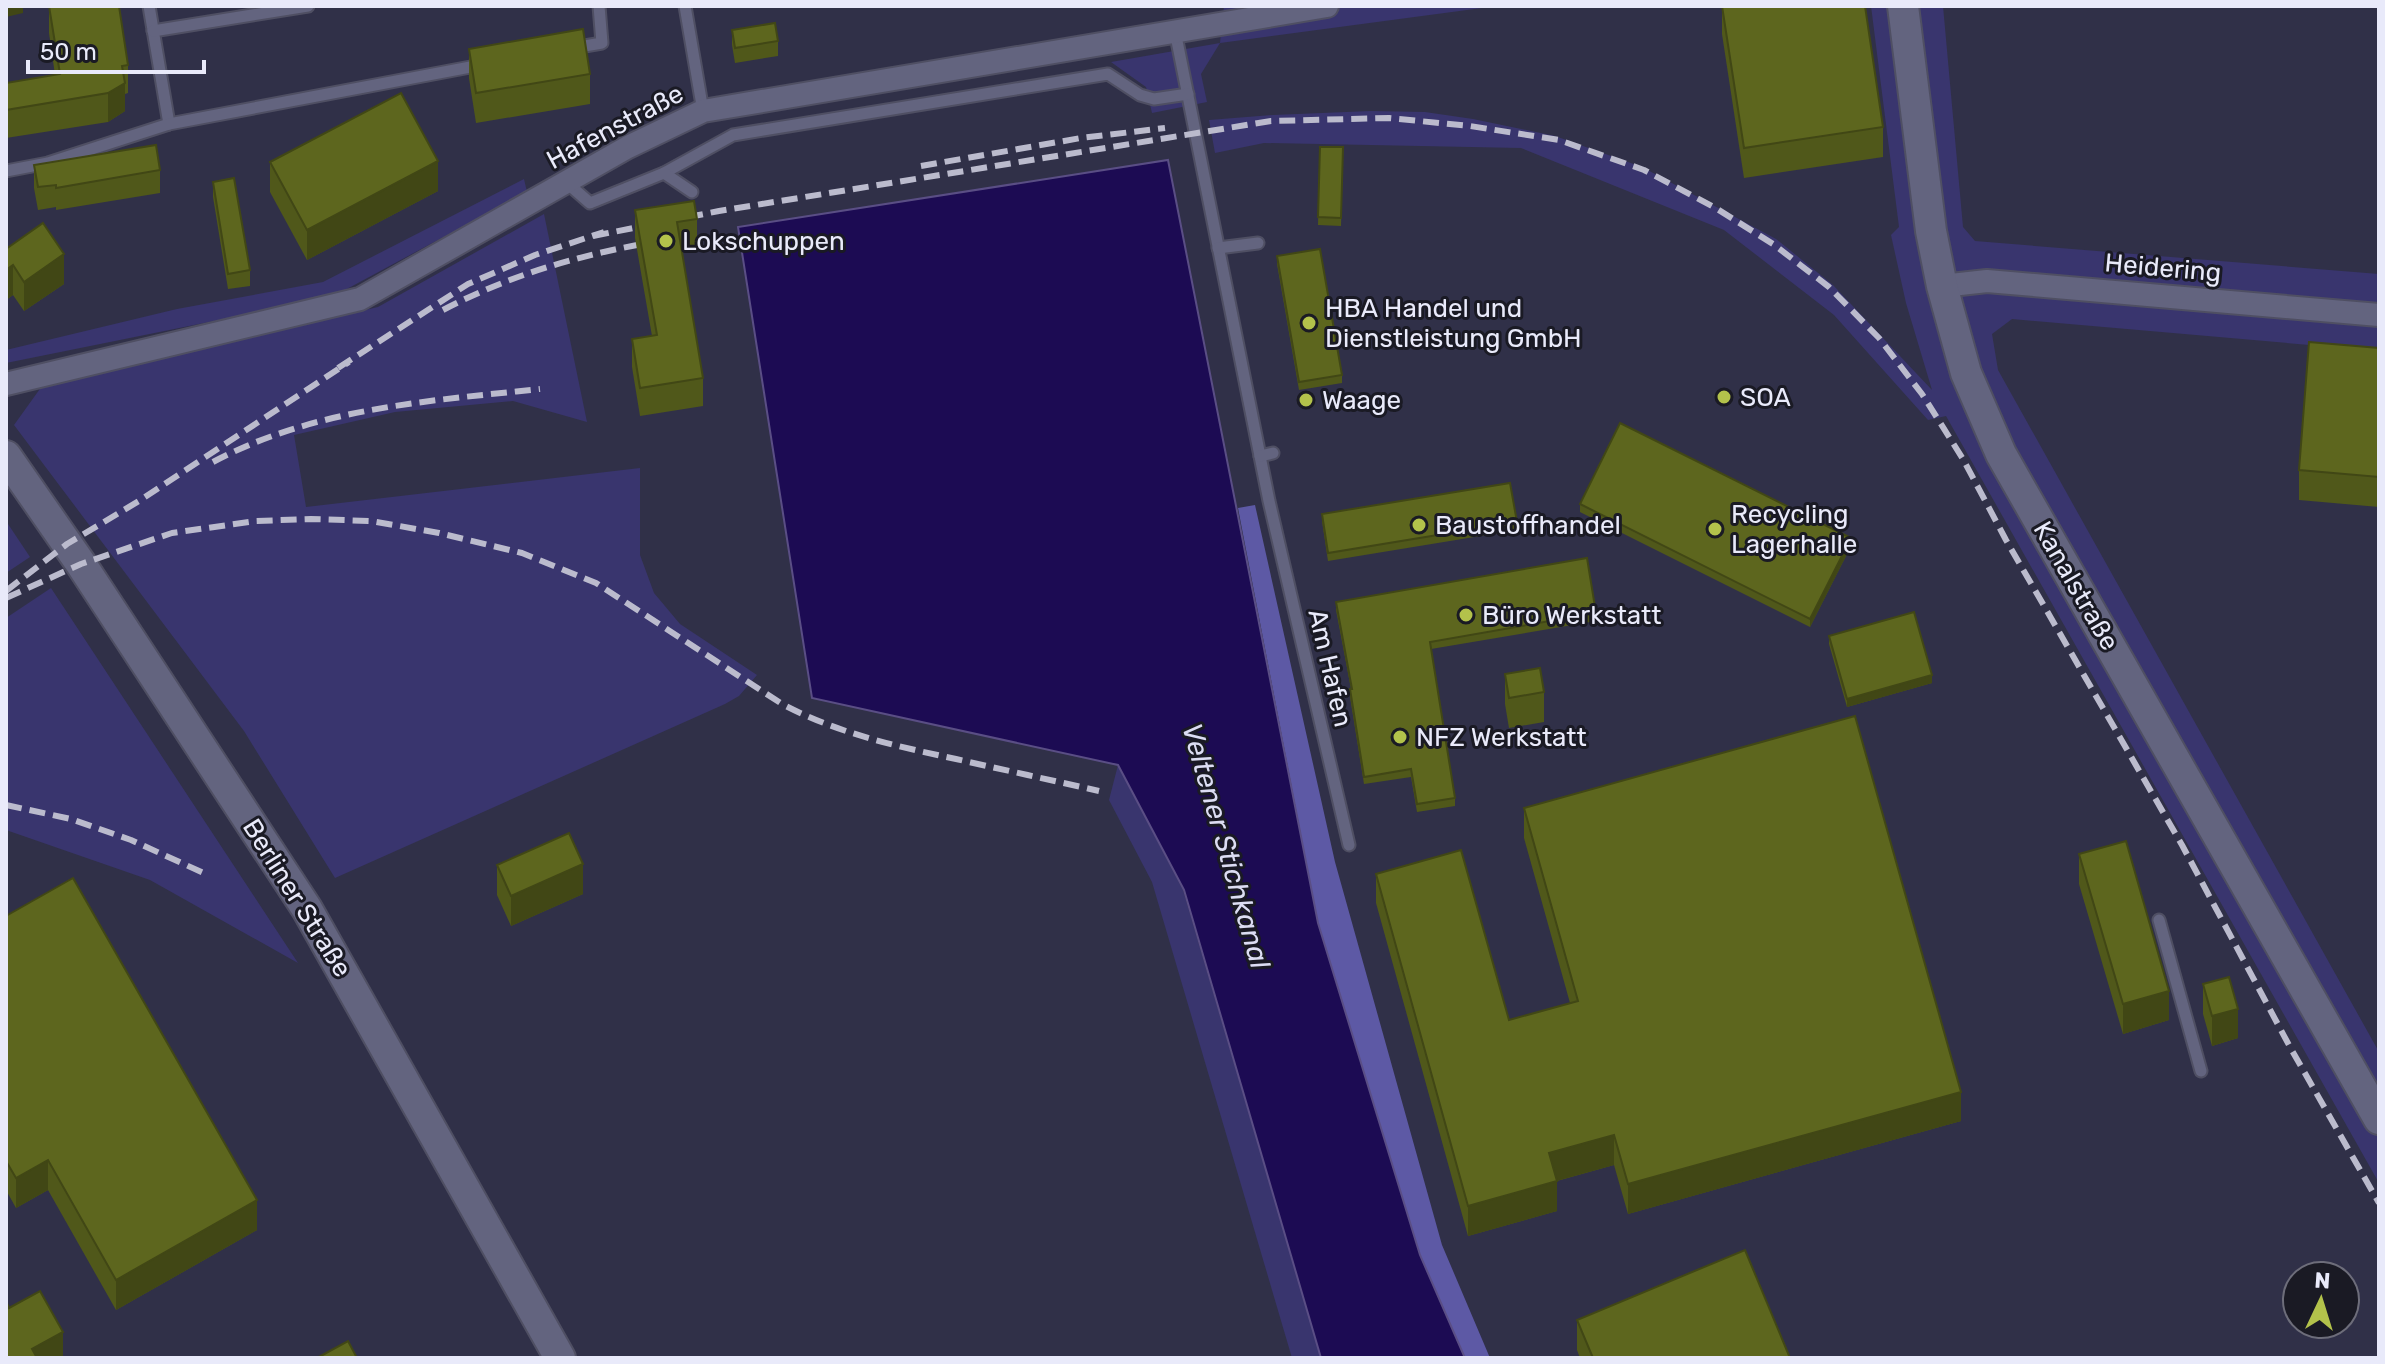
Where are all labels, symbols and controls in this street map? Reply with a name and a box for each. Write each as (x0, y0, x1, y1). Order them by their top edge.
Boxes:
scale bar (28, 24, 204, 74)
text: 50 m (40, 38, 97, 66)
street label: Hafenstraße (541, 78, 689, 176)
place label: Lokschuppen (682, 226, 845, 257)
marker: Lokschuppen (657, 232, 675, 250)
street label: Heidering (2103, 247, 2223, 289)
place label: HBA Handel und Dienstleistung GmbH (1325, 293, 1582, 354)
marker: HBA Handel und Dienstleistung GmbH (1300, 314, 1318, 332)
place label: SOA (1740, 382, 1791, 413)
place label: Waage (1322, 385, 1401, 416)
marker: SOA (1715, 388, 1733, 406)
marker: Waage (1297, 391, 1315, 409)
place label: Recycling Lagerhalle (1731, 499, 1857, 560)
place label: Baustoffhandel (1435, 510, 1621, 541)
marker: Baustoffhandel (1410, 516, 1428, 534)
street label: Kanalstraße (2027, 516, 2125, 656)
marker: Recycling Lagerhalle (1706, 520, 1724, 538)
place label: Büro Werkstatt (1482, 600, 1661, 631)
street label: Am Hafen (1301, 606, 1359, 730)
marker: Büro Werkstatt (1457, 606, 1475, 624)
water label: Veltener Stichkanal (1175, 719, 1277, 974)
place label: NFZ Werkstatt (1416, 722, 1587, 753)
marker: NFZ Werkstatt (1391, 728, 1409, 746)
street label: Berliner Straße (236, 813, 358, 983)
north arrow (2281, 1260, 2361, 1340)
text: N (2314, 1267, 2331, 1295)

